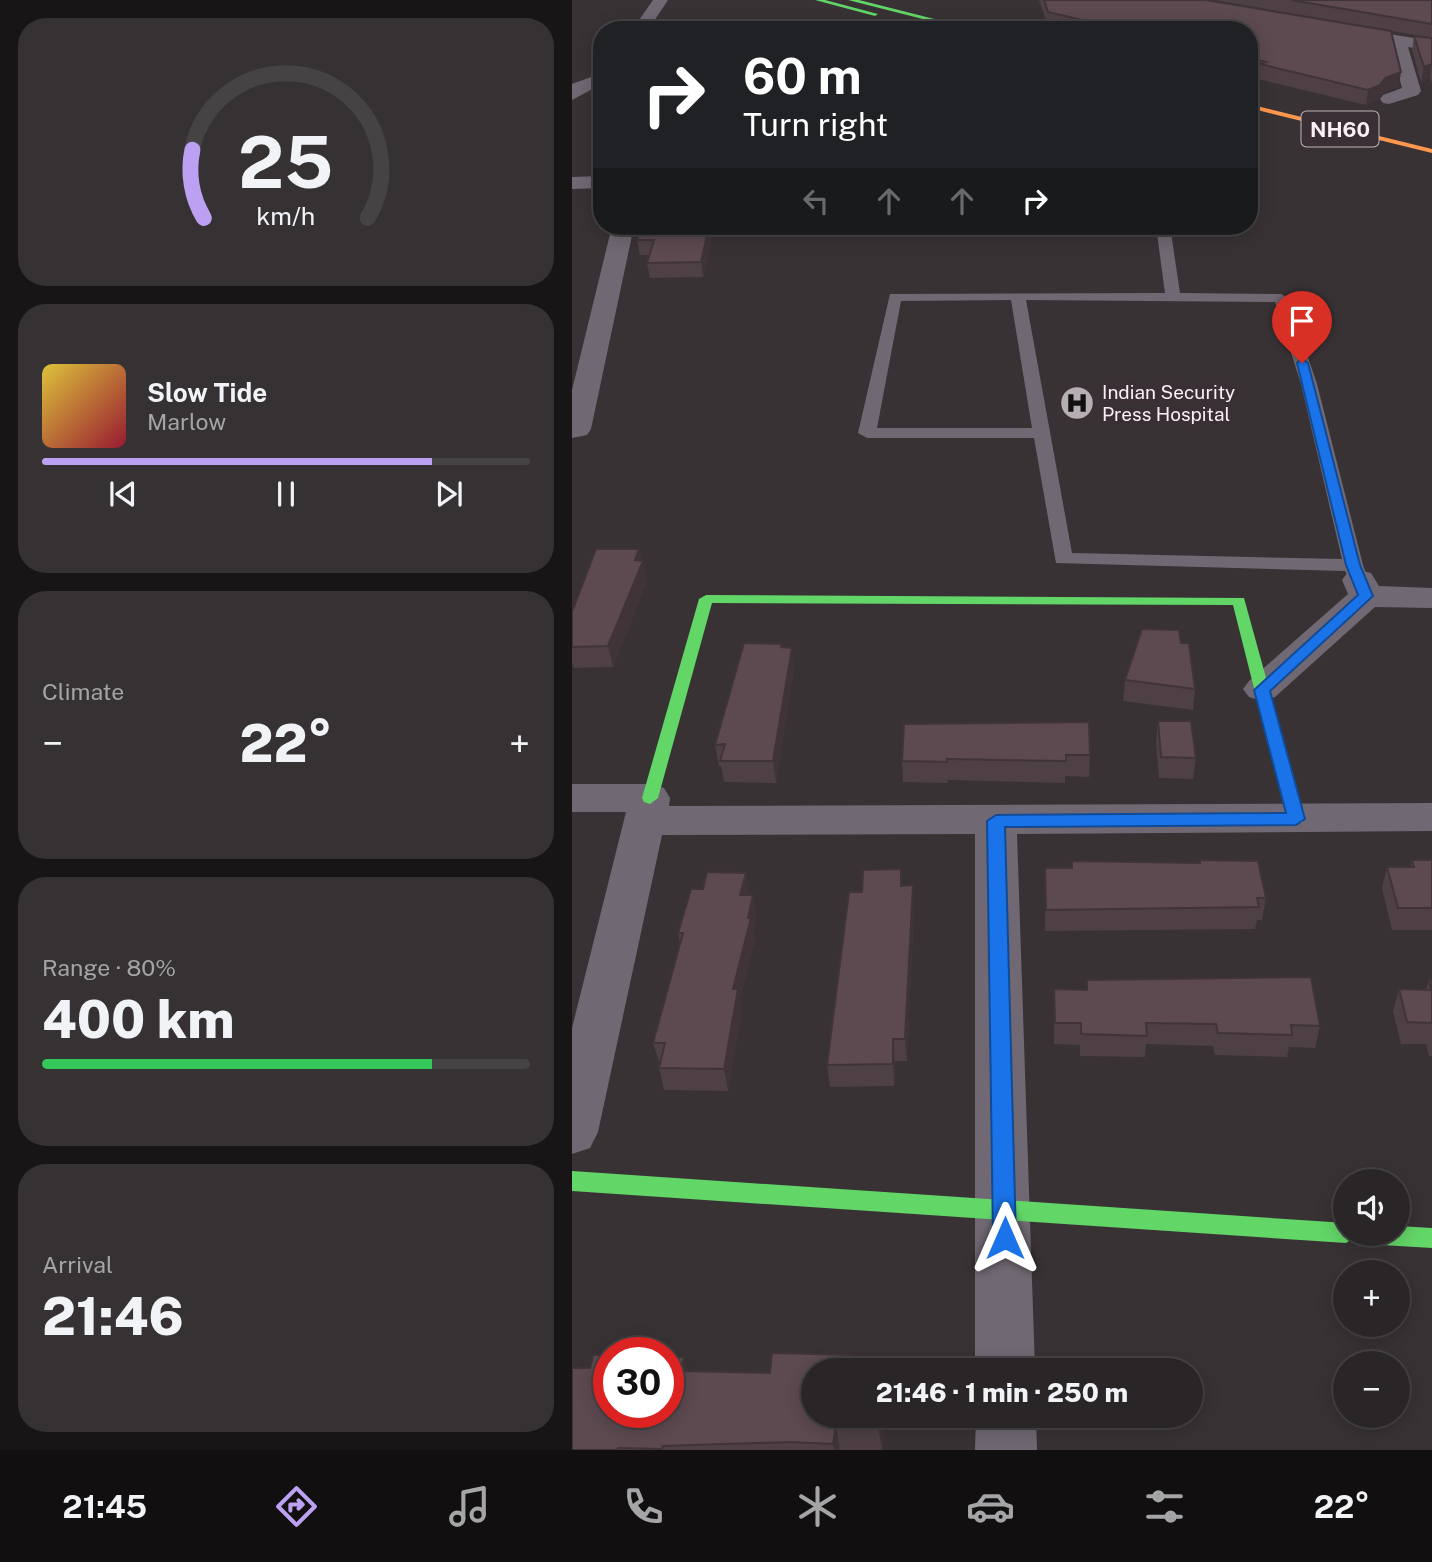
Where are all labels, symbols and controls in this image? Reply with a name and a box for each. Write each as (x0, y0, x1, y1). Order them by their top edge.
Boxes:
text: 60 m (743, 47, 862, 105)
icon: right (628, 49, 719, 140)
text: Turn right (743, 106, 888, 143)
road number: NH60 (1302, 111, 1378, 146)
text: 25 (238, 120, 334, 205)
icon: left (797, 182, 835, 220)
icon: ahead (870, 182, 908, 220)
icon: ahead (943, 182, 981, 220)
icon: right (1016, 182, 1054, 220)
text: km/h (257, 201, 315, 231)
pin (1272, 291, 1332, 363)
icon: arrive (1283, 302, 1321, 340)
text: Slow Tide (147, 377, 267, 408)
place label: Indian Security Press Hospital (1102, 381, 1235, 425)
hospital icon: Indian Security Press Hospital (1058, 384, 1096, 422)
text: Marlow (147, 408, 226, 435)
icon: previous (104, 475, 142, 513)
icon: pause (267, 475, 305, 513)
icon: next (430, 475, 468, 513)
text: Climate (42, 678, 124, 705)
text: 22° (240, 713, 332, 774)
text: − (42, 721, 63, 766)
text: + (509, 721, 530, 766)
text: Range · 80% (42, 954, 176, 981)
text: 400 km (42, 989, 235, 1050)
map controls (1333, 1169, 1410, 1428)
button: sound (1333, 1169, 1410, 1246)
position arrow (968, 1201, 1042, 1275)
text: Arrival (42, 1251, 113, 1278)
button: + (1333, 1260, 1410, 1337)
text: 21:46 (42, 1286, 184, 1347)
speed limit sign: 30 (593, 1337, 684, 1428)
button: − (1333, 1351, 1410, 1428)
text: 21:46 · 1 min · 250 m (876, 1377, 1128, 1408)
icon: directions (272, 1482, 321, 1531)
icon: music (445, 1482, 494, 1531)
icon: phone (619, 1482, 668, 1531)
icon: climate (793, 1482, 842, 1531)
icon: car (966, 1482, 1015, 1531)
icon: filters (1140, 1482, 1189, 1531)
text: 21:45 (62, 1488, 147, 1525)
text: 22° (1314, 1488, 1370, 1525)

